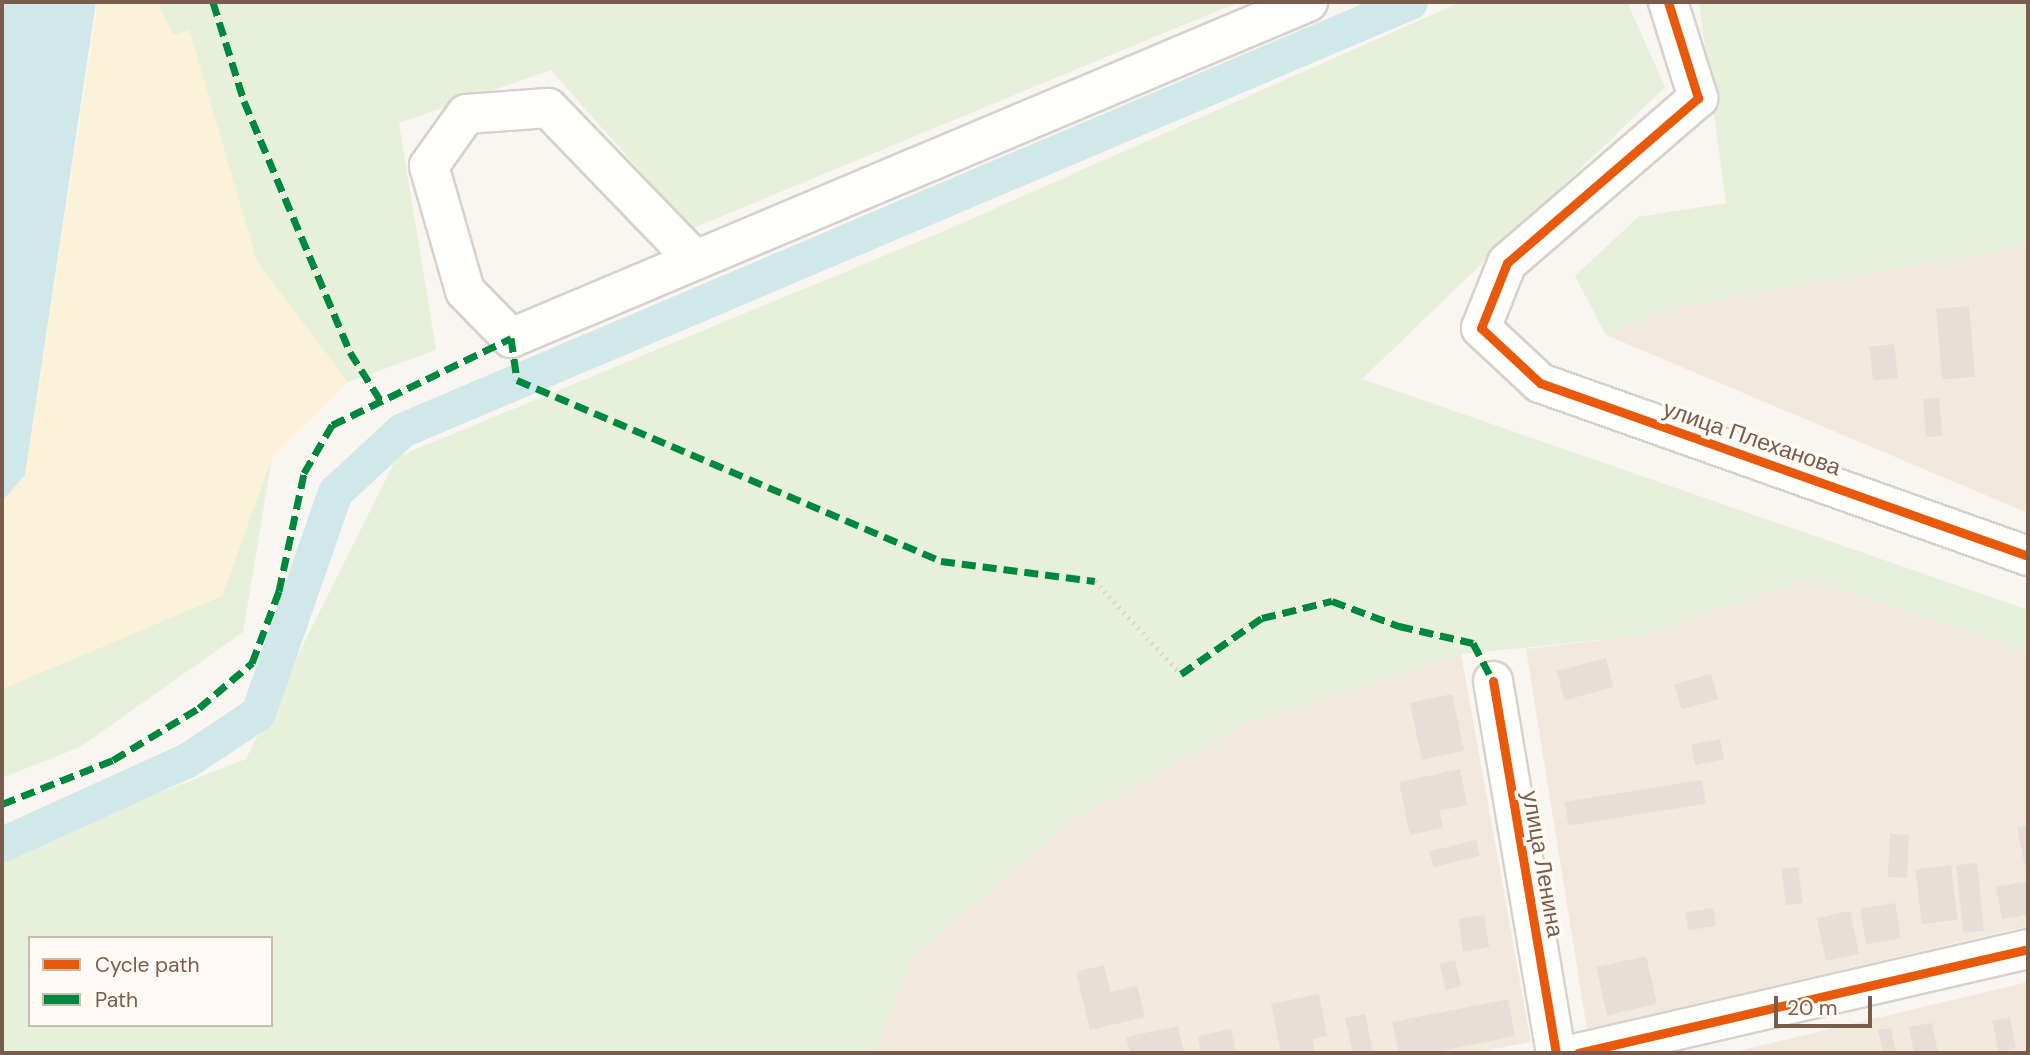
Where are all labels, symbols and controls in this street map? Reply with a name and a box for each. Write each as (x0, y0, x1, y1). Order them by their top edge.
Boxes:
street label: улица Плеханова (1660, 395, 1844, 481)
street label: улица Ленина (1517, 789, 1569, 939)
legend (28, 936, 273, 1027)
text: Cycle path (95, 951, 200, 979)
scale bar (1778, 982, 1876, 1026)
text: Path (95, 986, 138, 1014)
text: 20 m (1787, 994, 1838, 1022)

